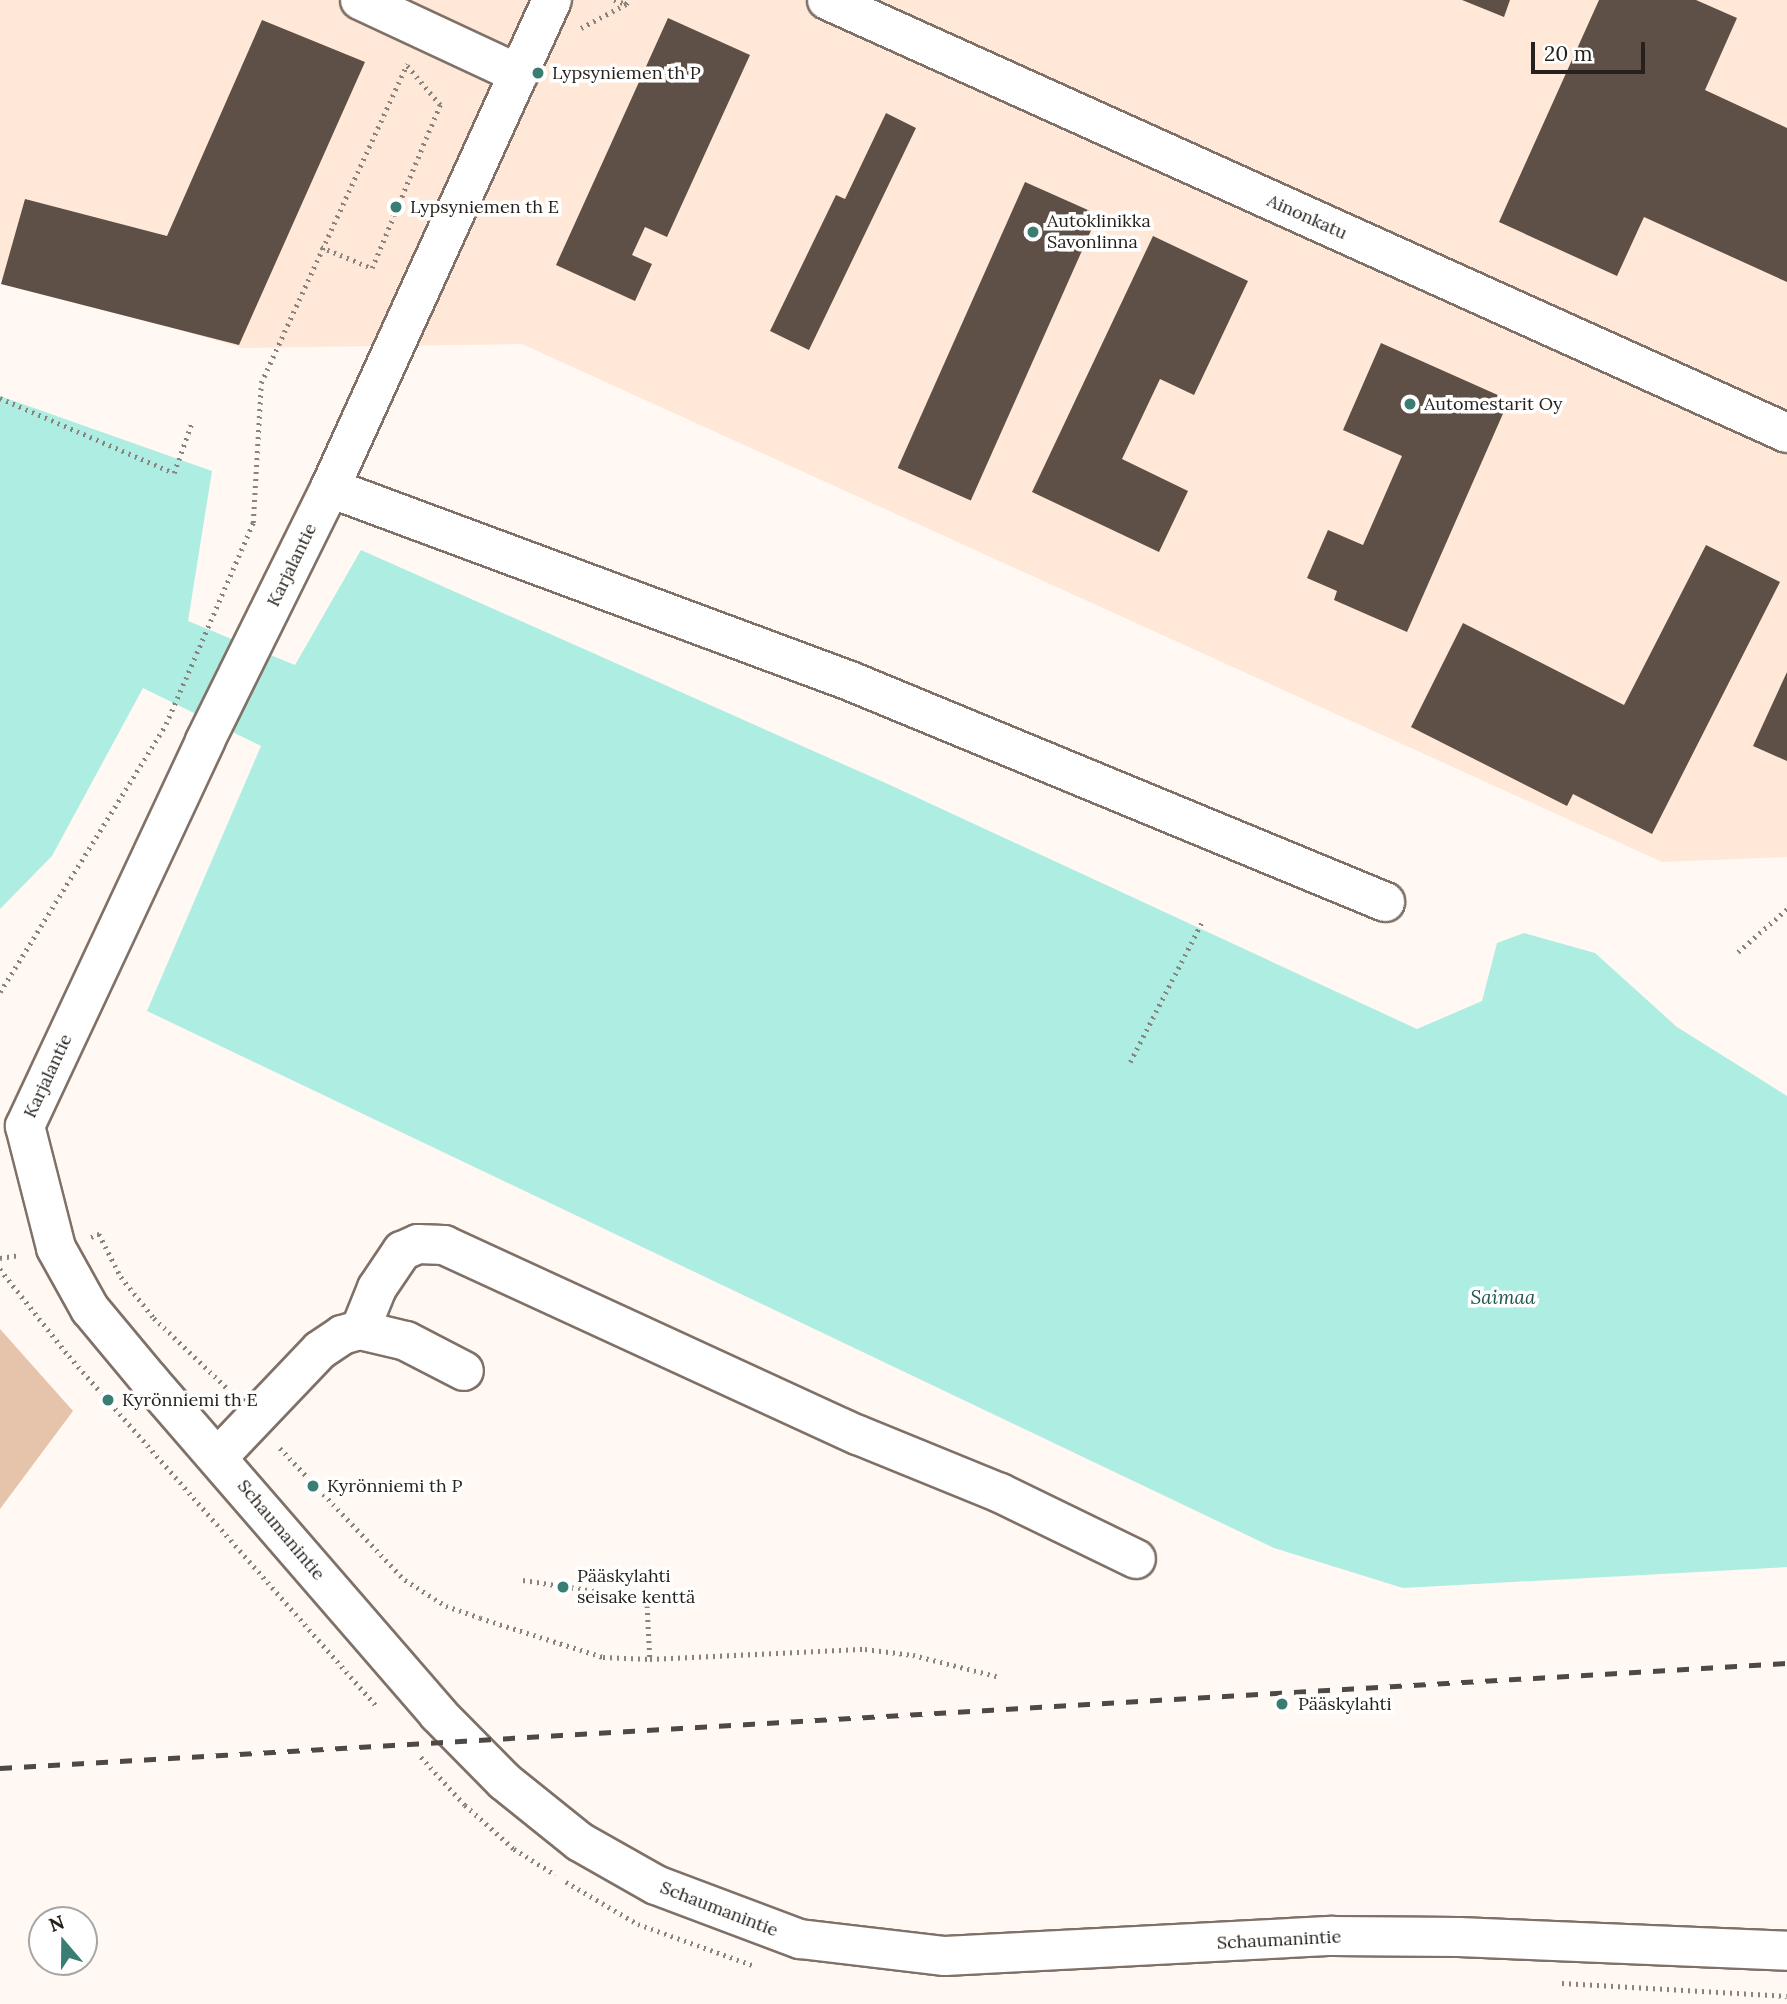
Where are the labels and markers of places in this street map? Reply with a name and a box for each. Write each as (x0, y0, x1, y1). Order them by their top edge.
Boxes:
place label: Lypsyniemen th P (552, 62, 701, 84)
marker: Lypsyniemen th P (530, 65, 546, 81)
place label: Lypsyniemen th E (410, 196, 559, 218)
marker: Lypsyniemen th E (388, 199, 404, 215)
place label: Autoklinikka Savonlinna (1047, 211, 1151, 254)
marker: Autoklinikka Savonlinna (1025, 224, 1041, 240)
place label: Automestarit Oy (1424, 393, 1563, 415)
marker: Automestarit Oy (1402, 396, 1418, 412)
place label: Kyrönniemi th E (122, 1389, 258, 1411)
marker: Kyrönniemi th E (100, 1392, 116, 1408)
place label: Kyrönniemi th P (327, 1475, 462, 1497)
marker: Kyrönniemi th P (305, 1478, 321, 1494)
place label: Pääskylahti seisake kenttä (577, 1566, 695, 1608)
marker: Pääskylahti seisake kenttä (555, 1579, 571, 1595)
place label: Pääskylahti (1298, 1693, 1392, 1715)
marker: Pääskylahti (1272, 1694, 1292, 1714)

